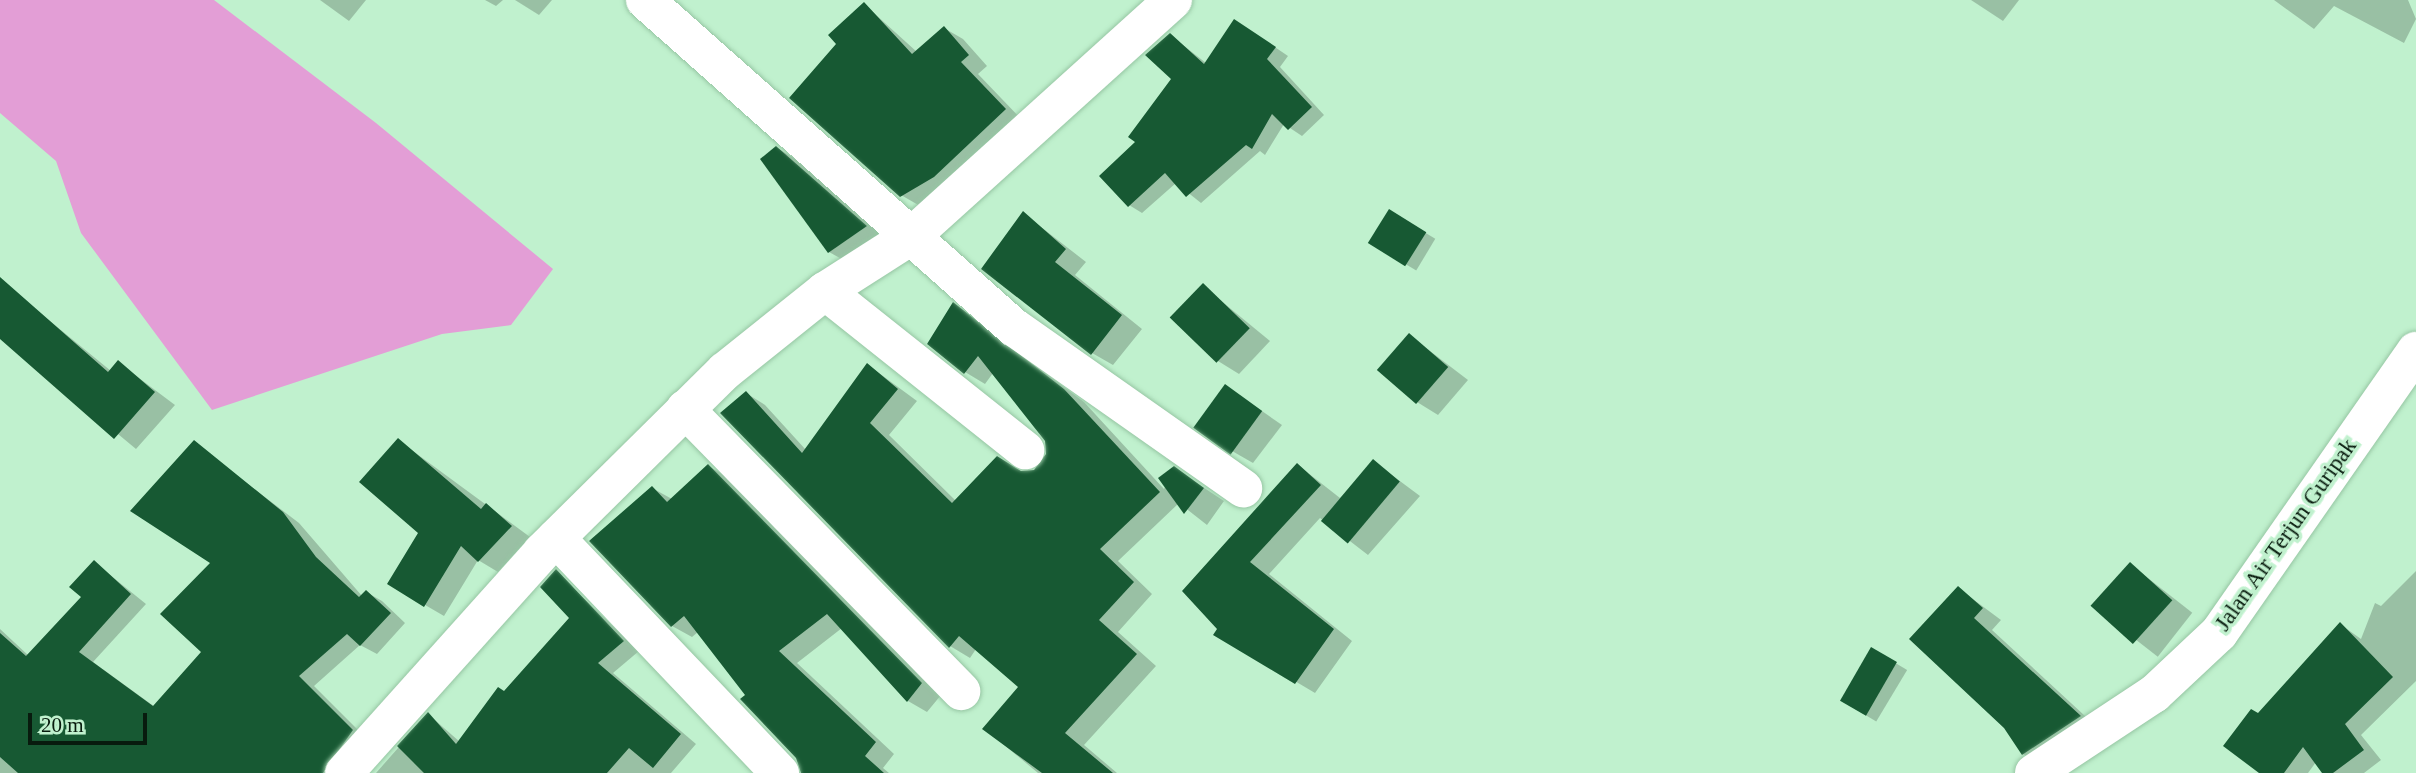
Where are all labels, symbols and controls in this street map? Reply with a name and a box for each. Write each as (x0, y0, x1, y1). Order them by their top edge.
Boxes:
street label: Jalan Air Terjun Guripak (2209, 433, 2363, 637)
scale bar (32, 700, 150, 744)
text: 20 m (41, 713, 84, 737)

